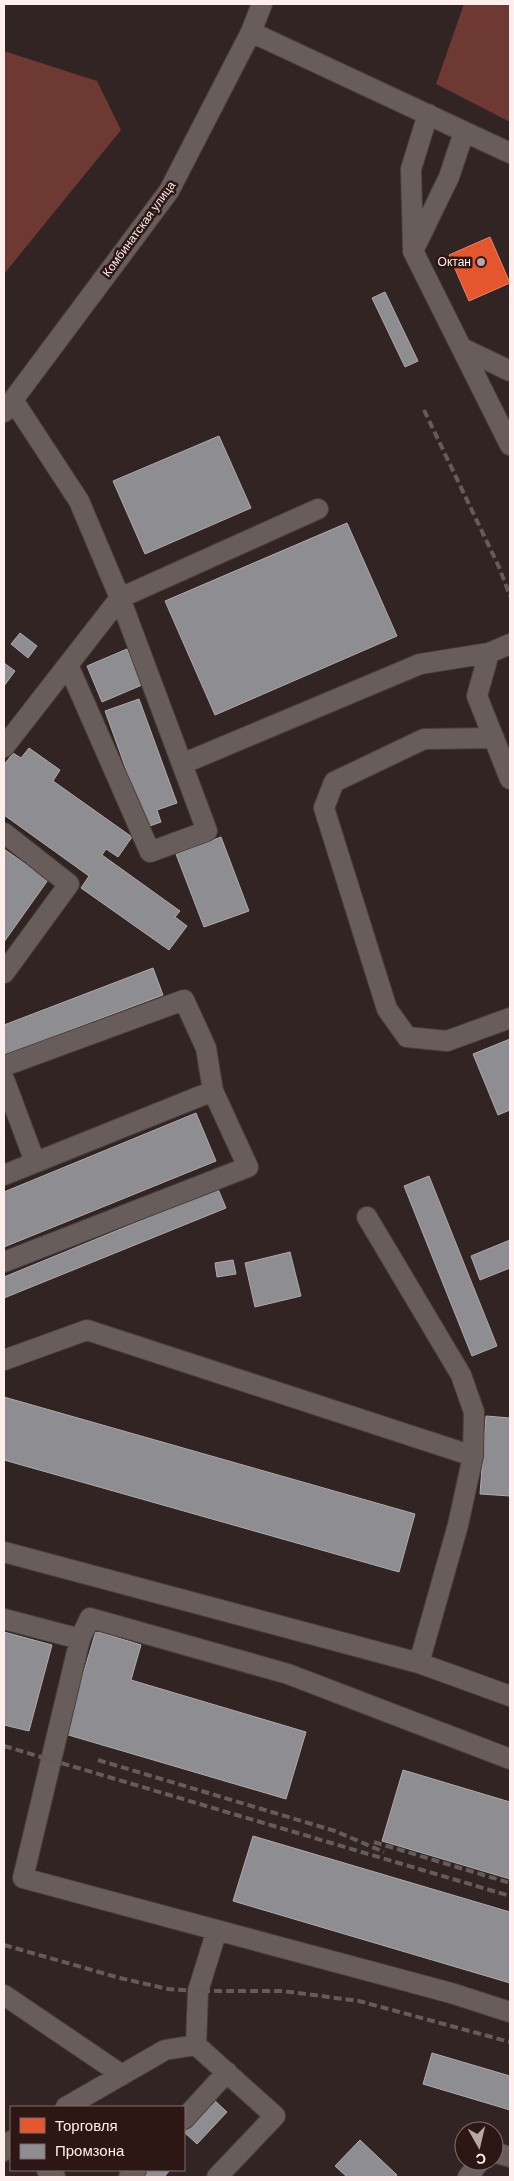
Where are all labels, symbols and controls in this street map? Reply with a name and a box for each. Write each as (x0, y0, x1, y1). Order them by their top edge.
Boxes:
street label: Комбинатская улица (99, 178, 179, 280)
place label: Октан (438, 254, 471, 270)
marker: Октан (475, 256, 487, 268)
legend (10, 2106, 185, 2171)
text: Торговля (55, 2116, 118, 2136)
north arrow (454, 2121, 504, 2171)
text: Промзона (55, 2141, 125, 2161)
text: С (475, 2149, 487, 2168)

